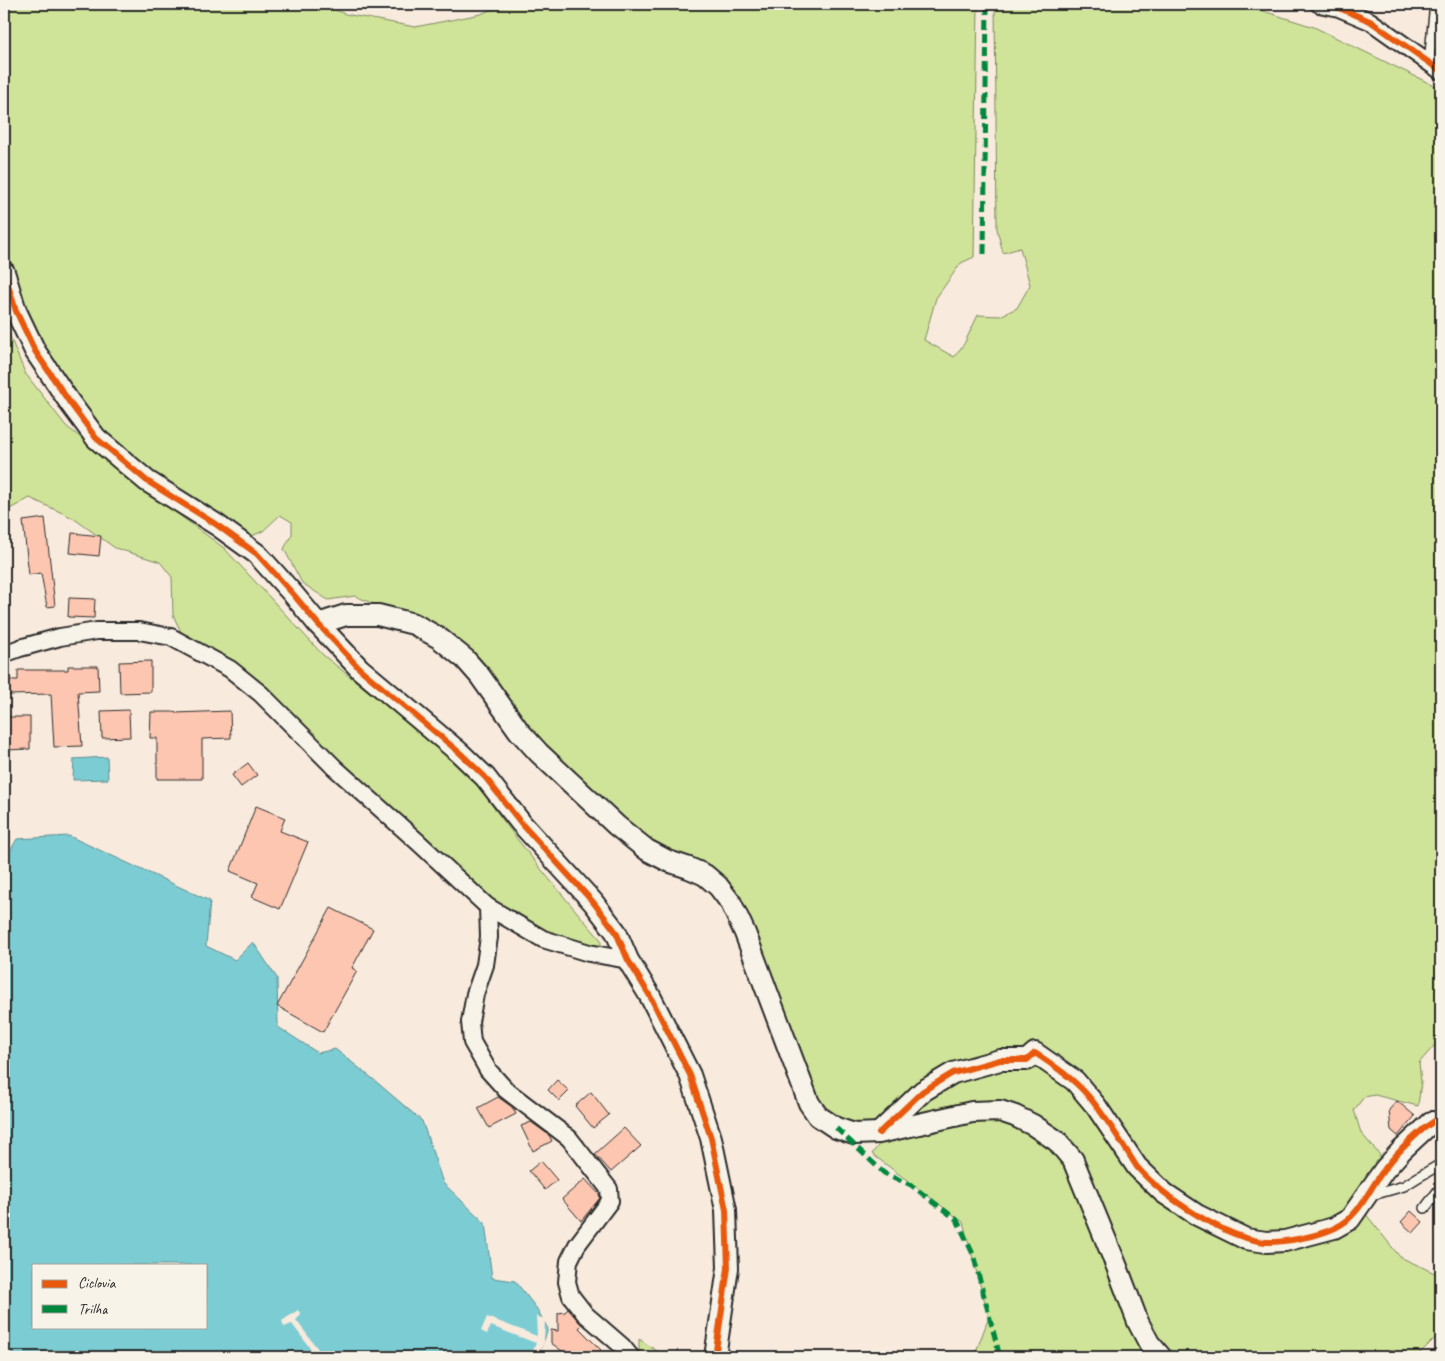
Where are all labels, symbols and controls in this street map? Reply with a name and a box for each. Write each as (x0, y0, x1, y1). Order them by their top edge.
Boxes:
legend (32, 1264, 208, 1328)
text: Ciclovia (78, 1274, 117, 1293)
text: Trilha (78, 1300, 108, 1319)

